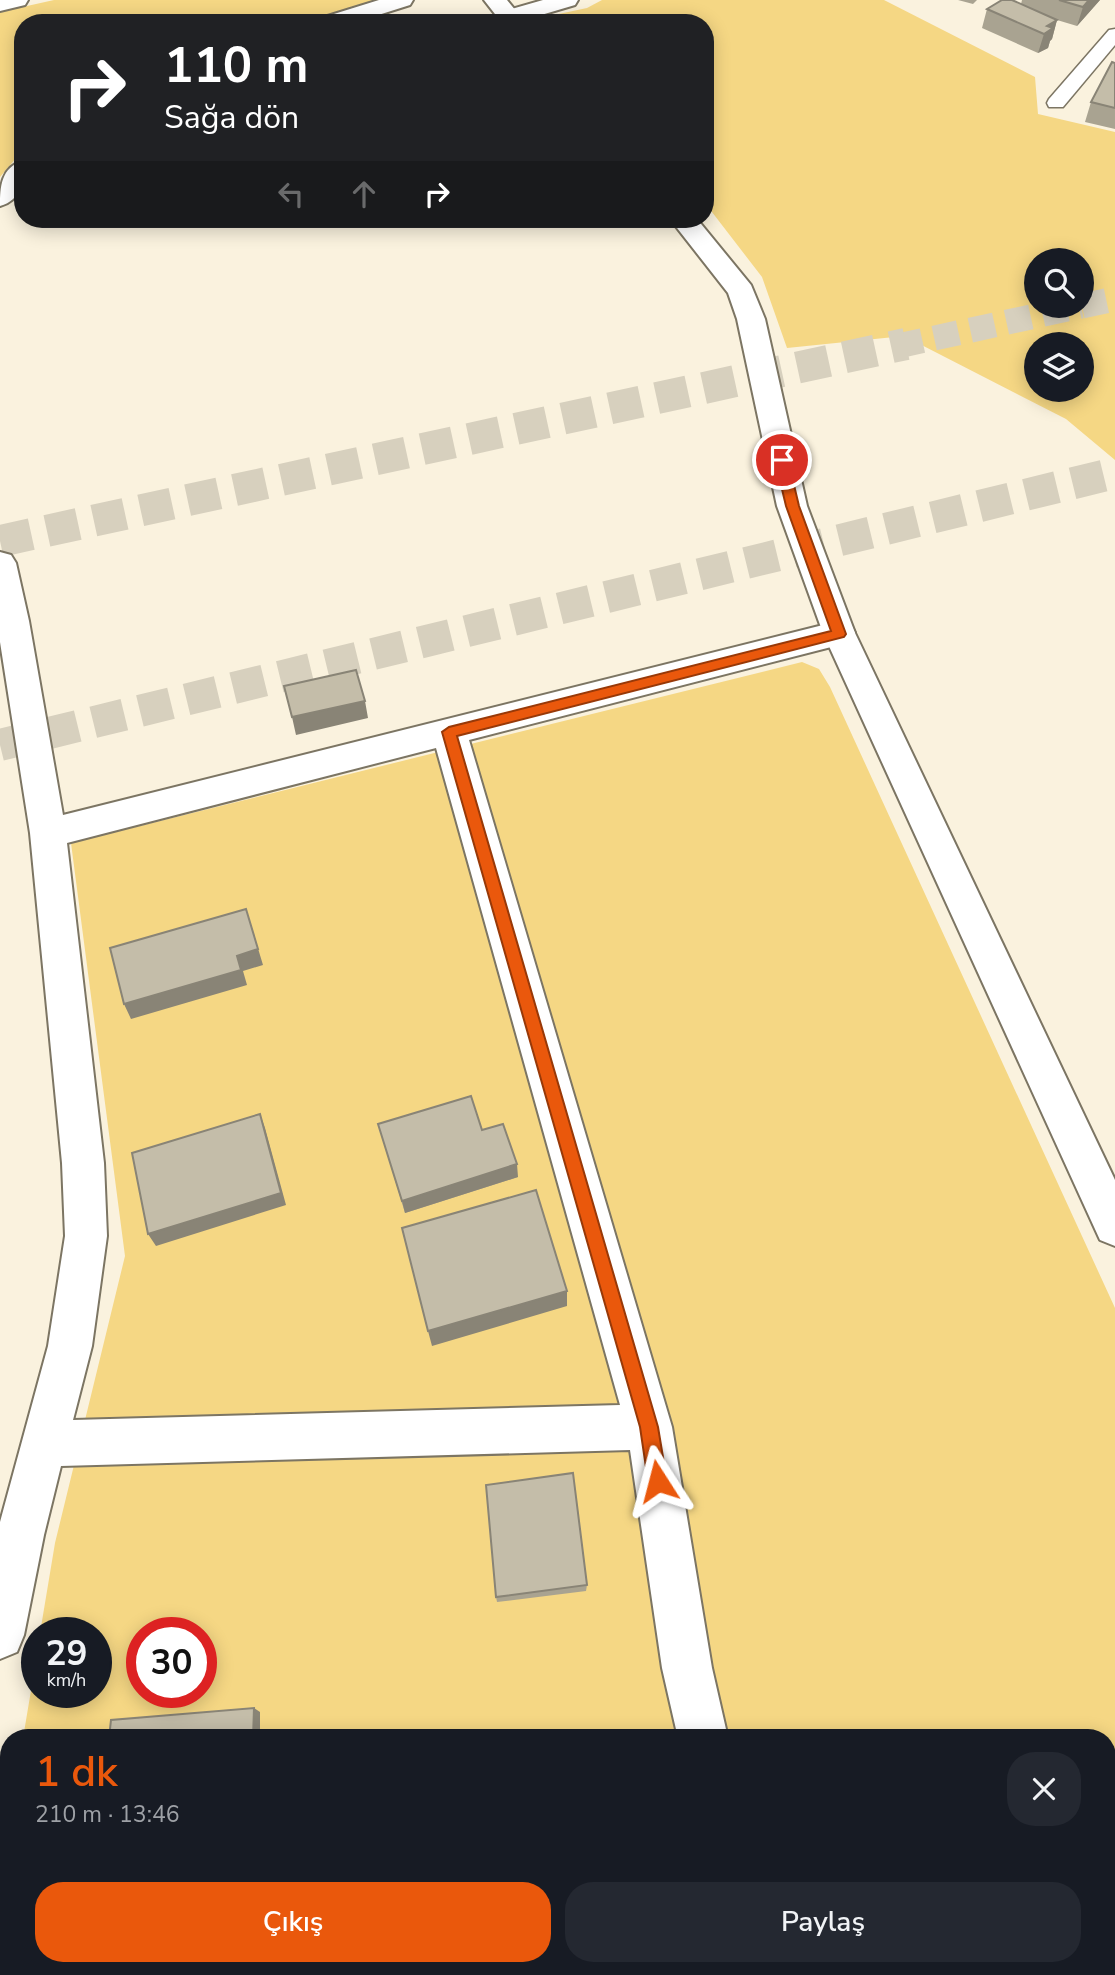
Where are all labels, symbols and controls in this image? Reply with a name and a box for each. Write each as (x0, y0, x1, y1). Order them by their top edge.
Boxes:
text: 110 m (164, 32, 308, 99)
icon: right (49, 42, 140, 133)
text: Sağa dön (164, 96, 299, 139)
icon: left (272, 175, 310, 213)
icon: ahead (345, 175, 383, 213)
icon: right (418, 175, 456, 213)
map controls (1024, 248, 1094, 402)
button: search (1024, 248, 1094, 318)
button: layers (1024, 332, 1094, 402)
pin (752, 430, 812, 490)
icon: arrive (763, 441, 801, 479)
position arrow (621, 1444, 695, 1518)
speed limit sign: 30 (126, 1617, 217, 1708)
text: 29 (45, 1630, 88, 1677)
text: km/h (47, 1668, 86, 1692)
text: 1 dk (35, 1744, 118, 1801)
button: close (1007, 1752, 1081, 1826)
text: 210 m · 13:46 (35, 1799, 180, 1830)
button: Çıkış (35, 1882, 551, 1962)
button: Paylaş (565, 1882, 1081, 1962)

